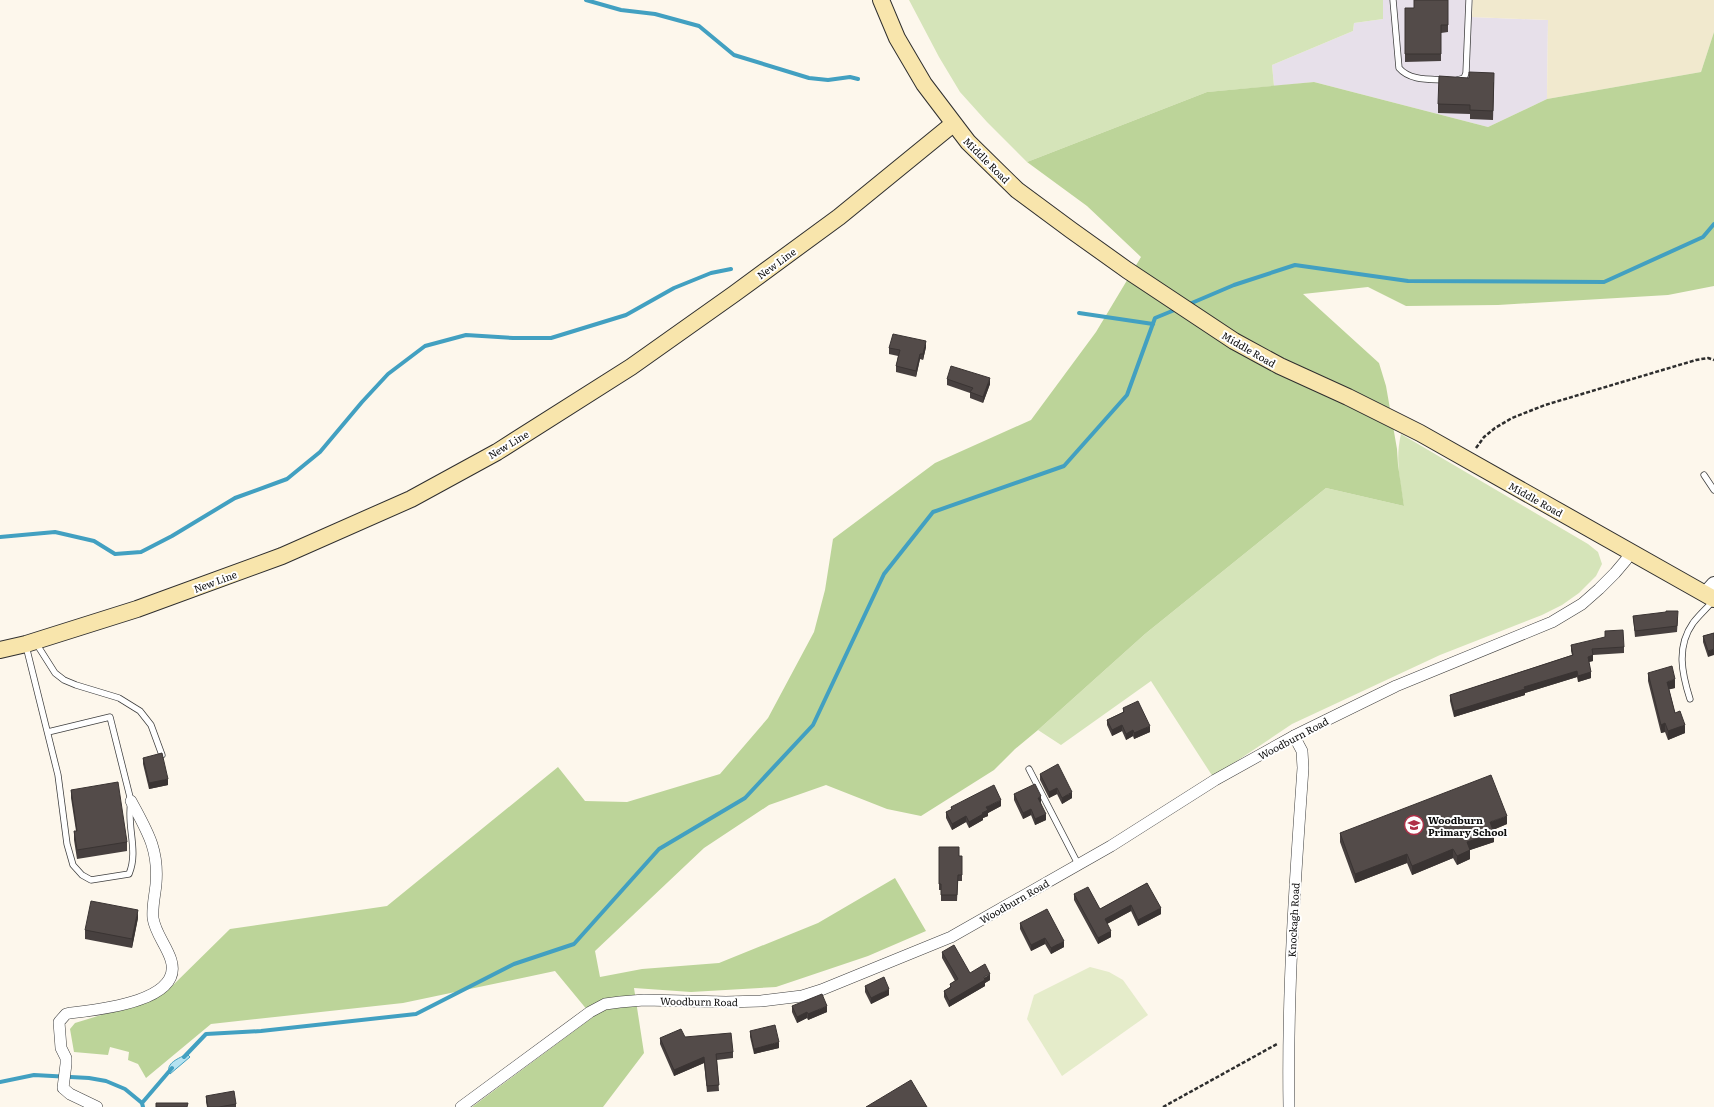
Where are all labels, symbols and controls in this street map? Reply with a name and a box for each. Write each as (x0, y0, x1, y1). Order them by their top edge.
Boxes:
street label: Middle Road (960, 133, 1014, 187)
street label: New Line (753, 244, 799, 282)
street label: Middle Road (1219, 327, 1279, 371)
street label: New Line (485, 426, 531, 462)
street label: Middle Road (1506, 478, 1566, 520)
street label: New Line (191, 566, 239, 596)
street label: Woodburn Road (1255, 713, 1331, 763)
place label: Woodburn Primary School (1428, 812, 1508, 839)
school or university icon: Woodburn Primary School (1403, 814, 1425, 836)
street label: Woodburn Road (977, 875, 1051, 927)
street label: Knockagh Road (1284, 882, 1302, 958)
street label: Woodburn Road (660, 993, 738, 1009)

